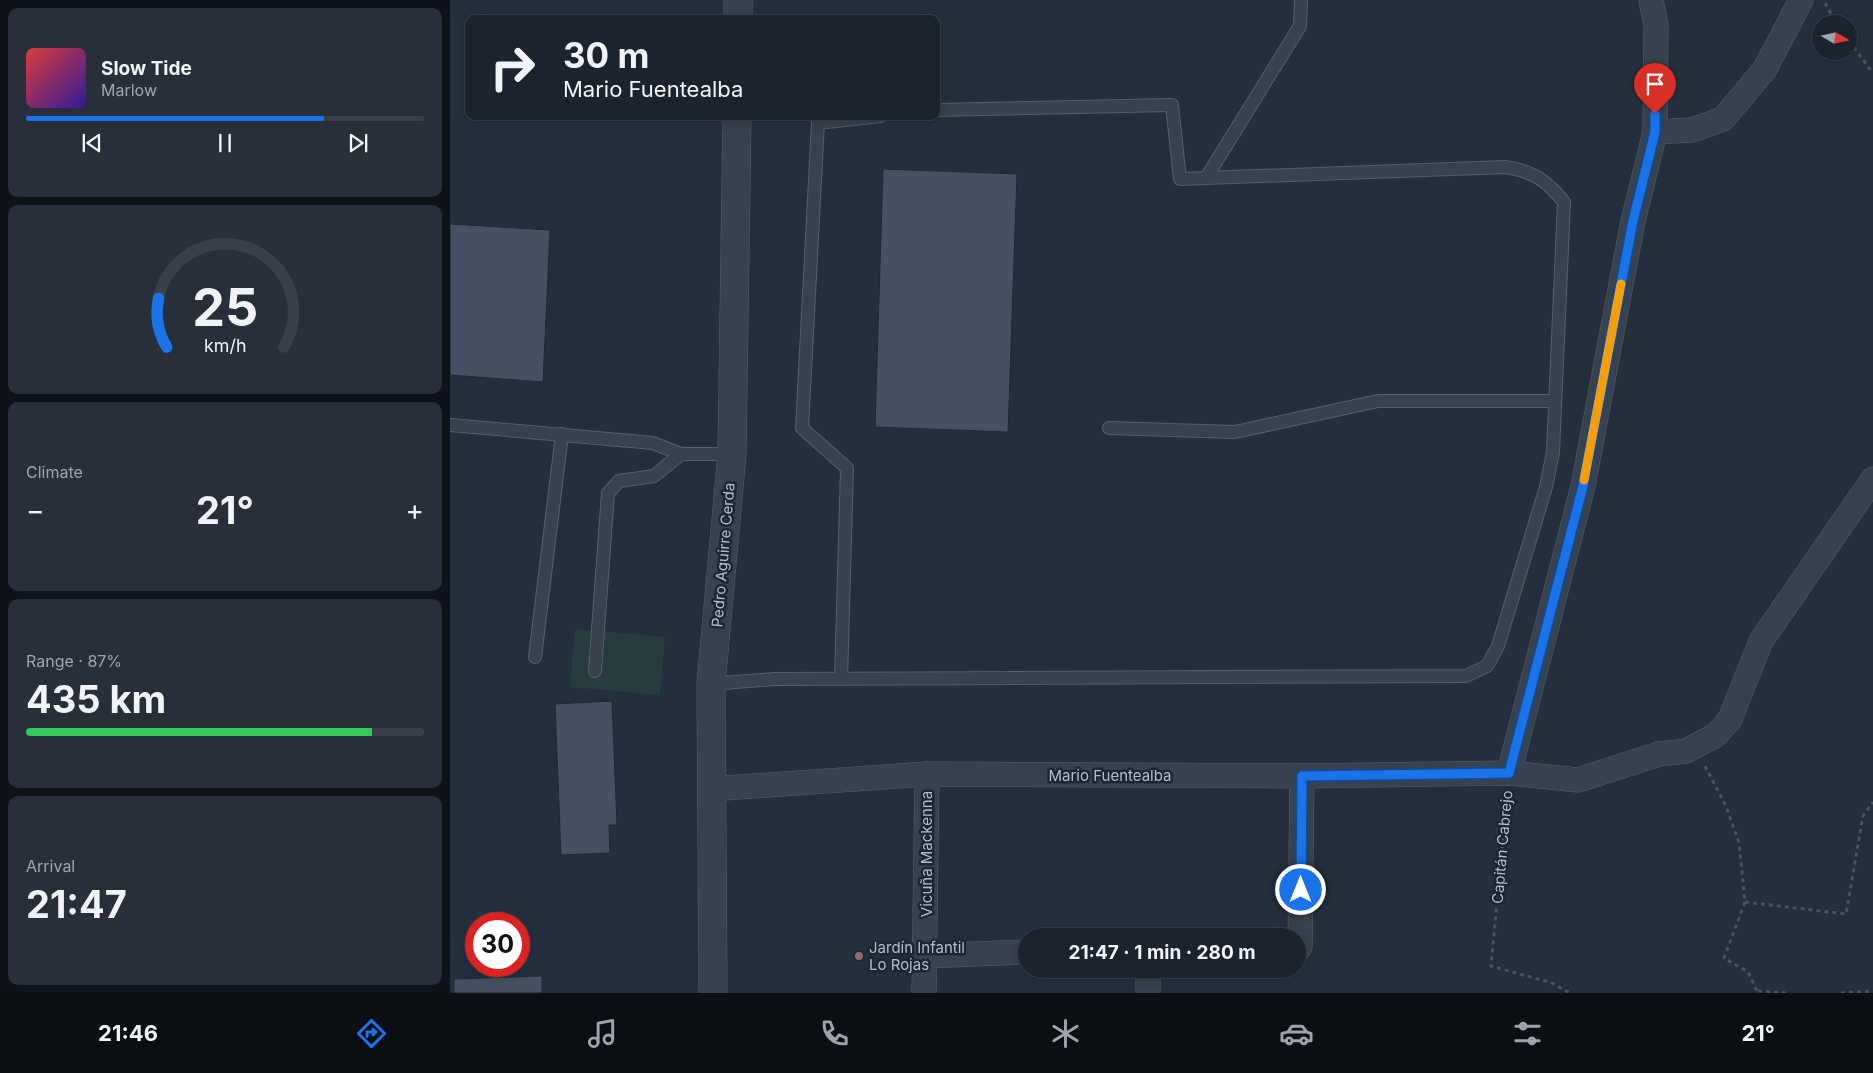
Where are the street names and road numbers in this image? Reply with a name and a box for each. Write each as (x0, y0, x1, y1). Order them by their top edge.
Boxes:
street label: Pedro Aguirre Cerda (707, 482, 739, 628)
street label: Mario Fuentealba (1049, 766, 1172, 785)
street label: Capitán Cabrejo (1488, 789, 1516, 905)
street label: Vicuña Mackenna (917, 791, 936, 917)

